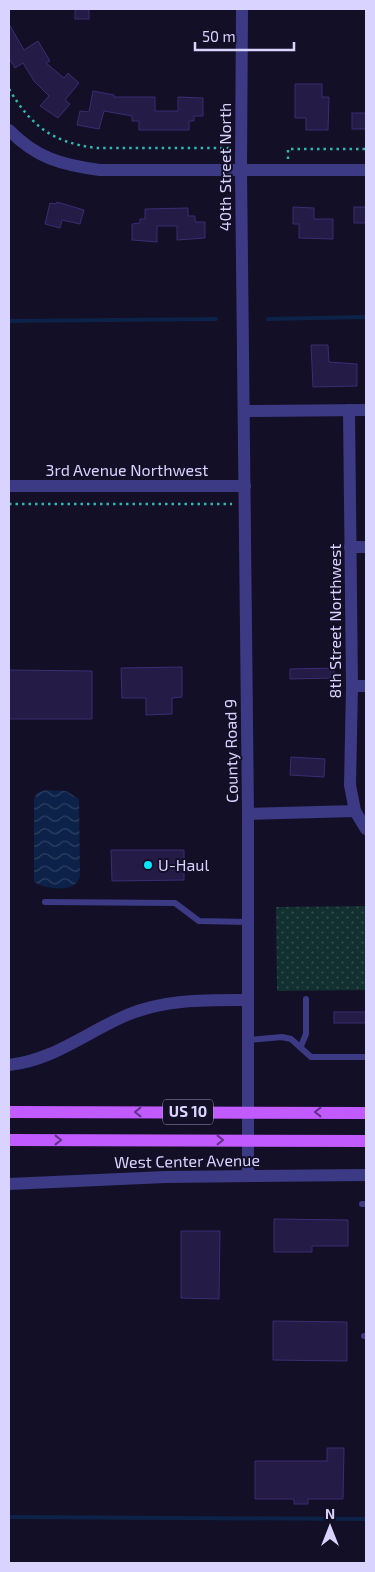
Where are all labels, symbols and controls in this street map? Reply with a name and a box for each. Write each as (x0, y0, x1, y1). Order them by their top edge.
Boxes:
scale bar (195, 20, 294, 52)
text: 50 m (202, 27, 236, 45)
street label: 40th Street North (215, 103, 234, 231)
street label: 3rd Avenue Northwest (46, 460, 208, 479)
street label: 8th Street Northwest (325, 544, 344, 698)
street label: County Road 9 (220, 699, 241, 803)
place label: U-Haul (158, 855, 209, 874)
marker: U-Haul (142, 859, 154, 871)
road number: US 10 (163, 1100, 213, 1124)
one-way arrow (133, 1107, 141, 1117)
one-way arrow (313, 1107, 321, 1117)
one-way arrow (54, 1135, 62, 1145)
one-way arrow (216, 1135, 224, 1145)
street label: West Center Avenue (114, 1150, 260, 1171)
north arrow (305, 1502, 355, 1552)
text: N (325, 1505, 335, 1522)

